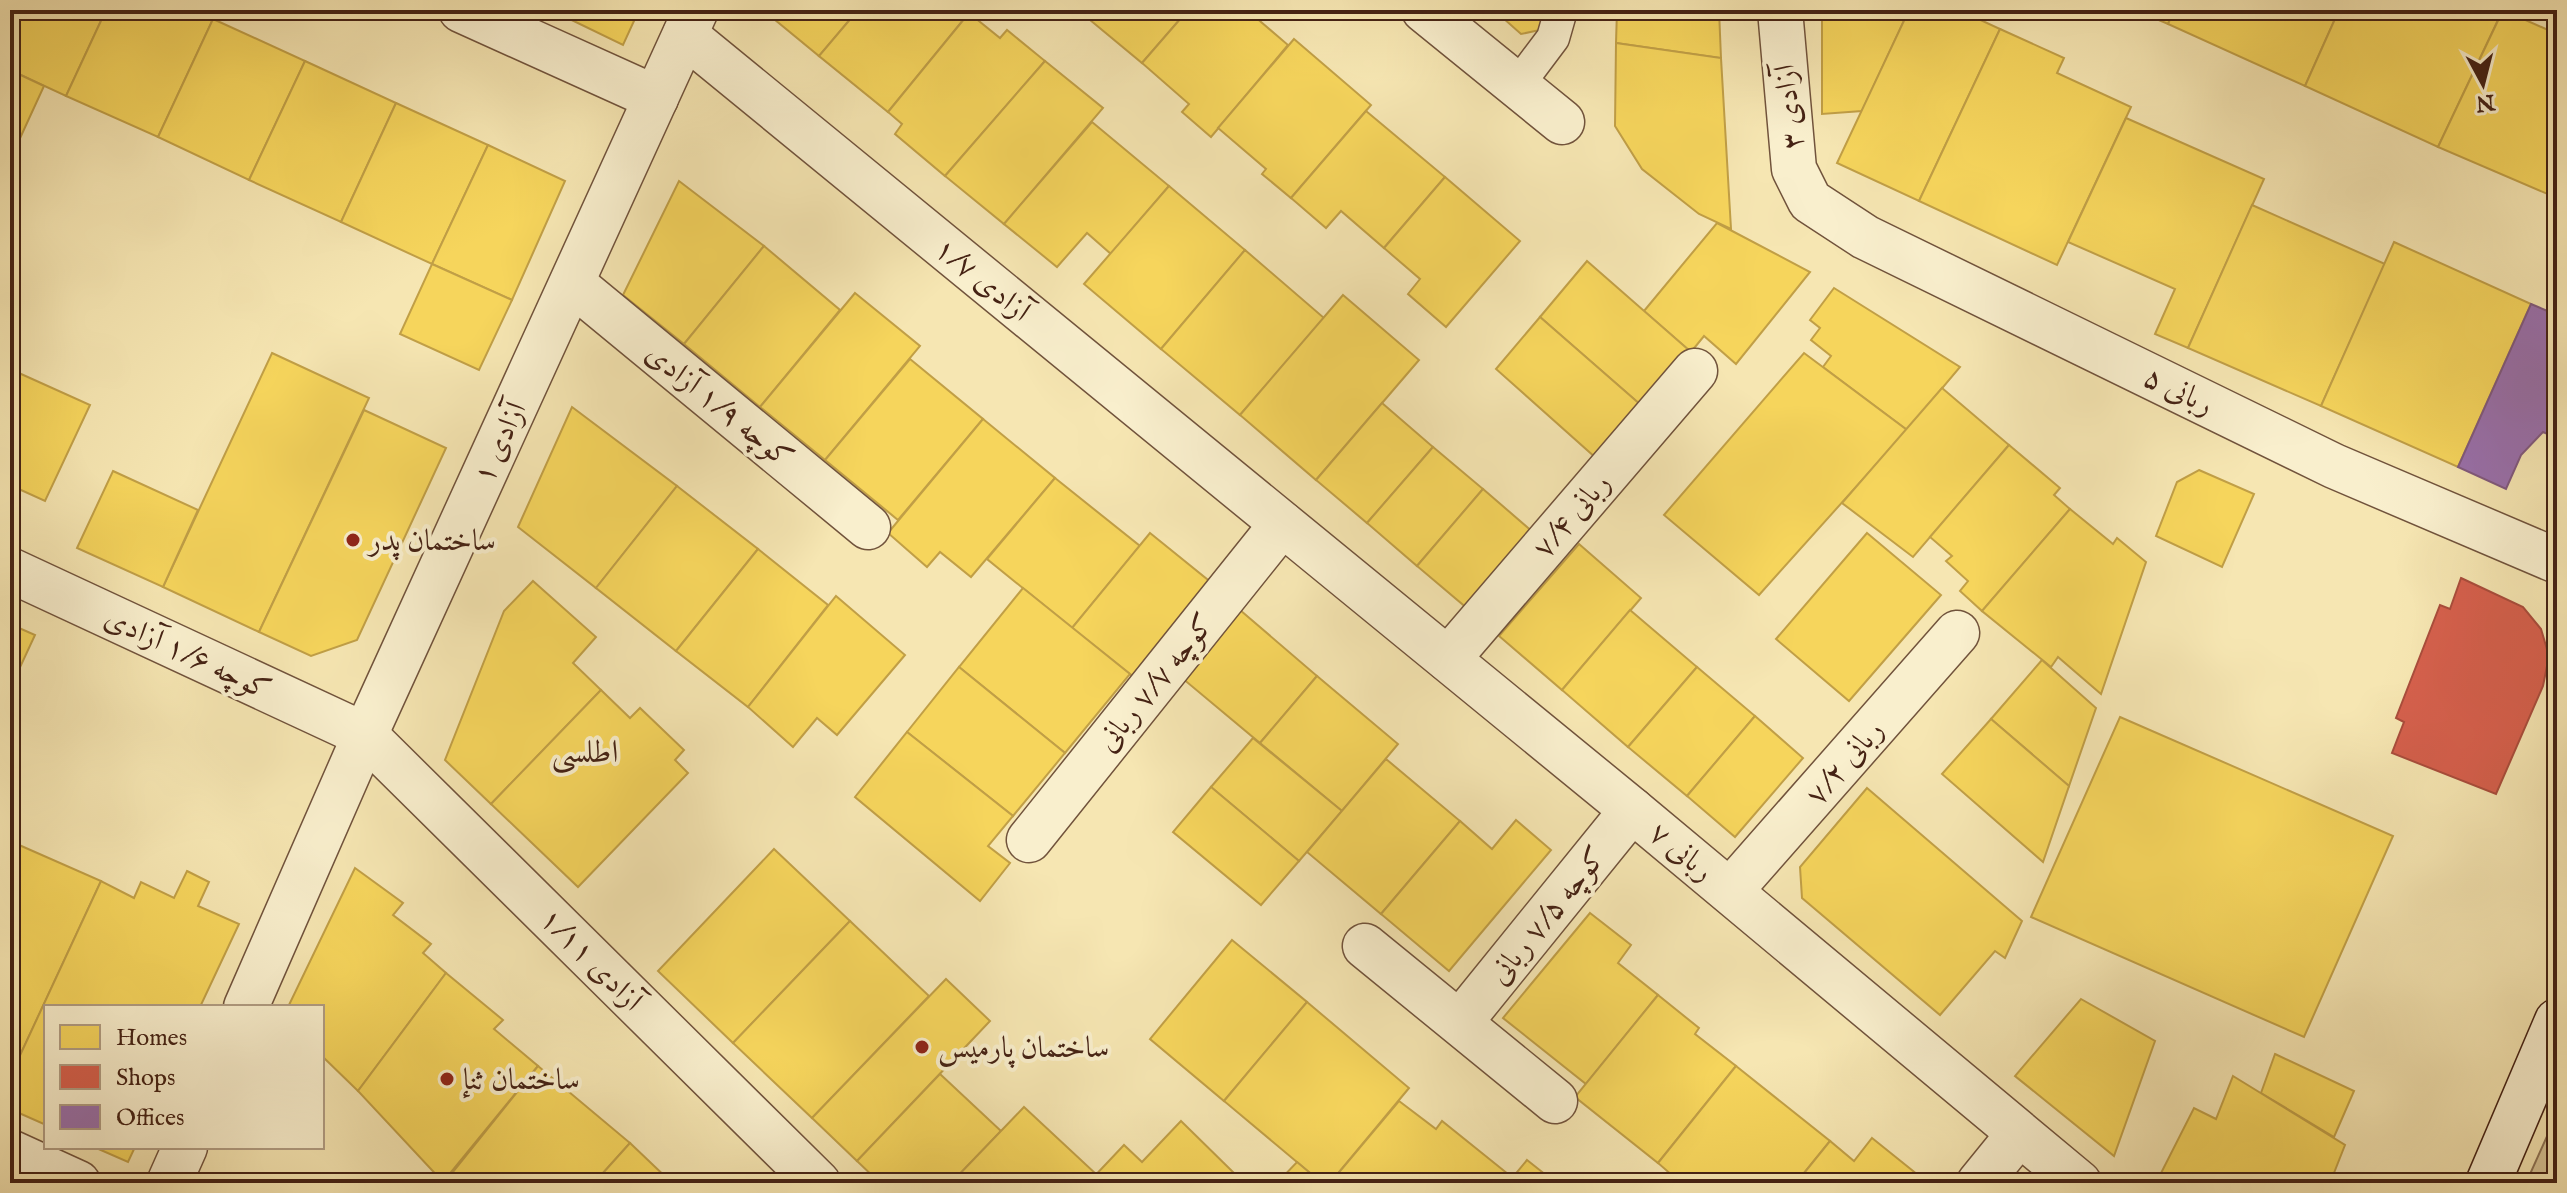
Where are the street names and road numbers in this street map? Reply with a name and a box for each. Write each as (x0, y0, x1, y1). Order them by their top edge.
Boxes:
street label: ۳ آزادی (1765, 59, 1813, 151)
street label: آزادی ۱/۷ (926, 229, 1041, 333)
street label: کوچه ۱/۹ آزادی (637, 335, 801, 478)
street label: ربانی ۵ (2137, 359, 2219, 425)
street label: آزادی ۱ (465, 392, 538, 490)
street label: ربانی ۷/۴ (1525, 466, 1620, 567)
street label: کوچه ۱/۶ آزادی (98, 599, 277, 710)
street label: کوچه ۷/۷ ربانی (1089, 606, 1224, 760)
street label: ربانی ۷/۲ (1798, 713, 1893, 814)
street label: ربانی ۷ (1640, 814, 1721, 891)
street label: کوچه ۷/۵ ربانی (1481, 839, 1616, 993)
street label: آزادی ۱/۱۱ (531, 900, 653, 1023)

